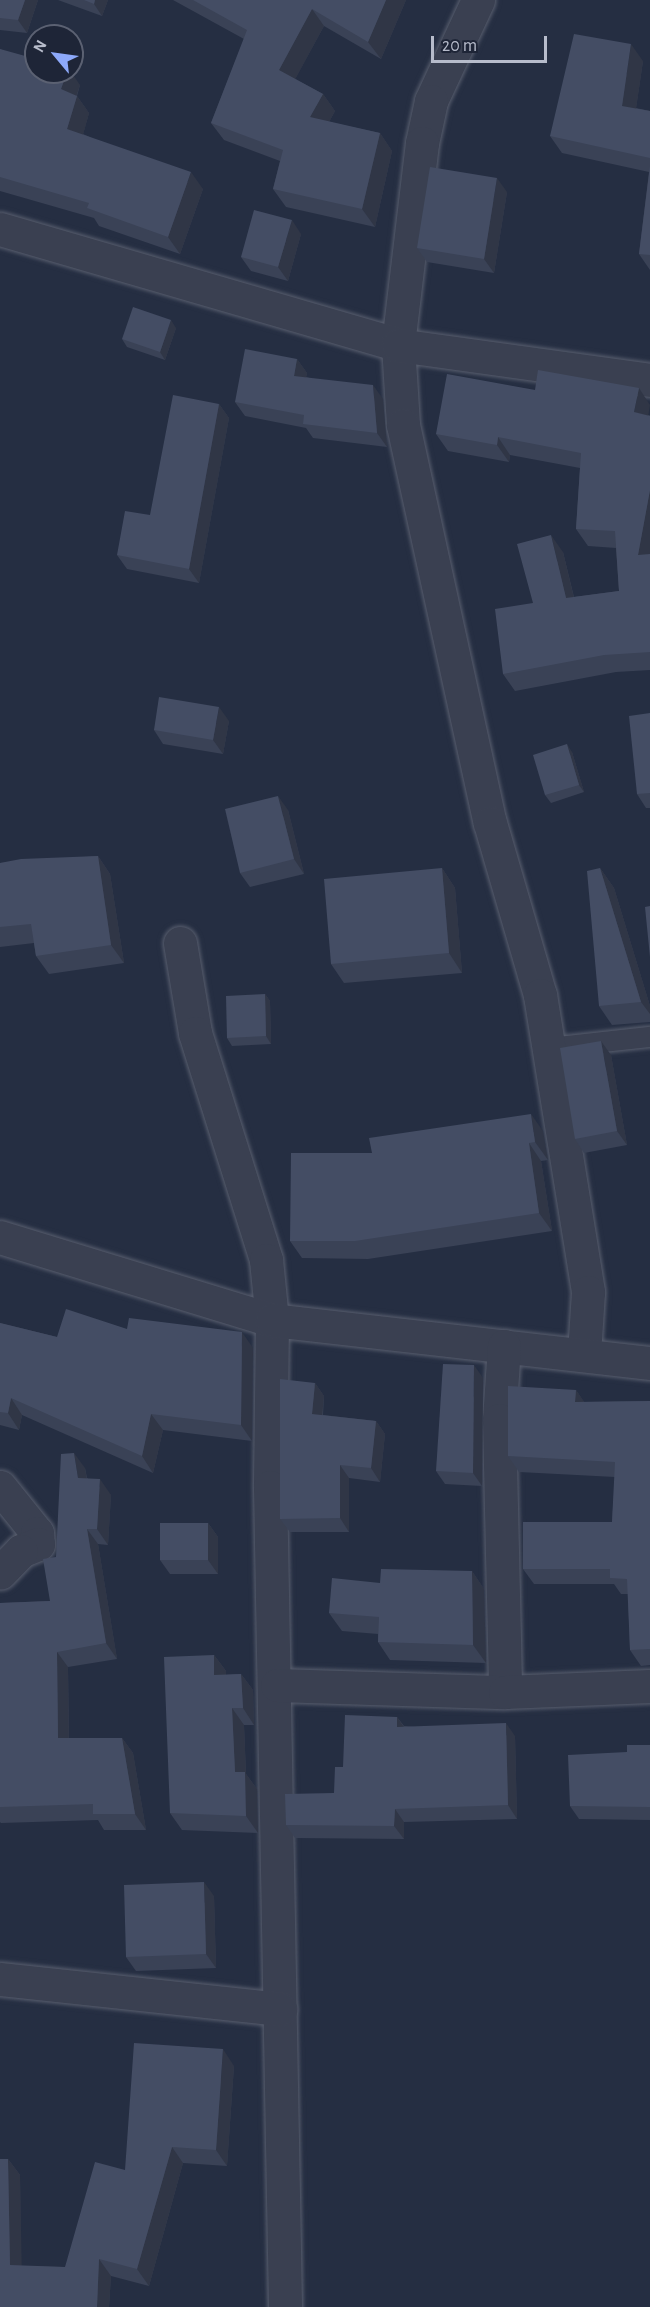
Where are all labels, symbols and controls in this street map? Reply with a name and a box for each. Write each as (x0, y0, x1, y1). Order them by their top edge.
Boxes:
north arrow (24, 24, 84, 84)
scale bar (434, 24, 550, 62)
text: N (30, 37, 50, 55)
text: 20 m (442, 37, 477, 55)

